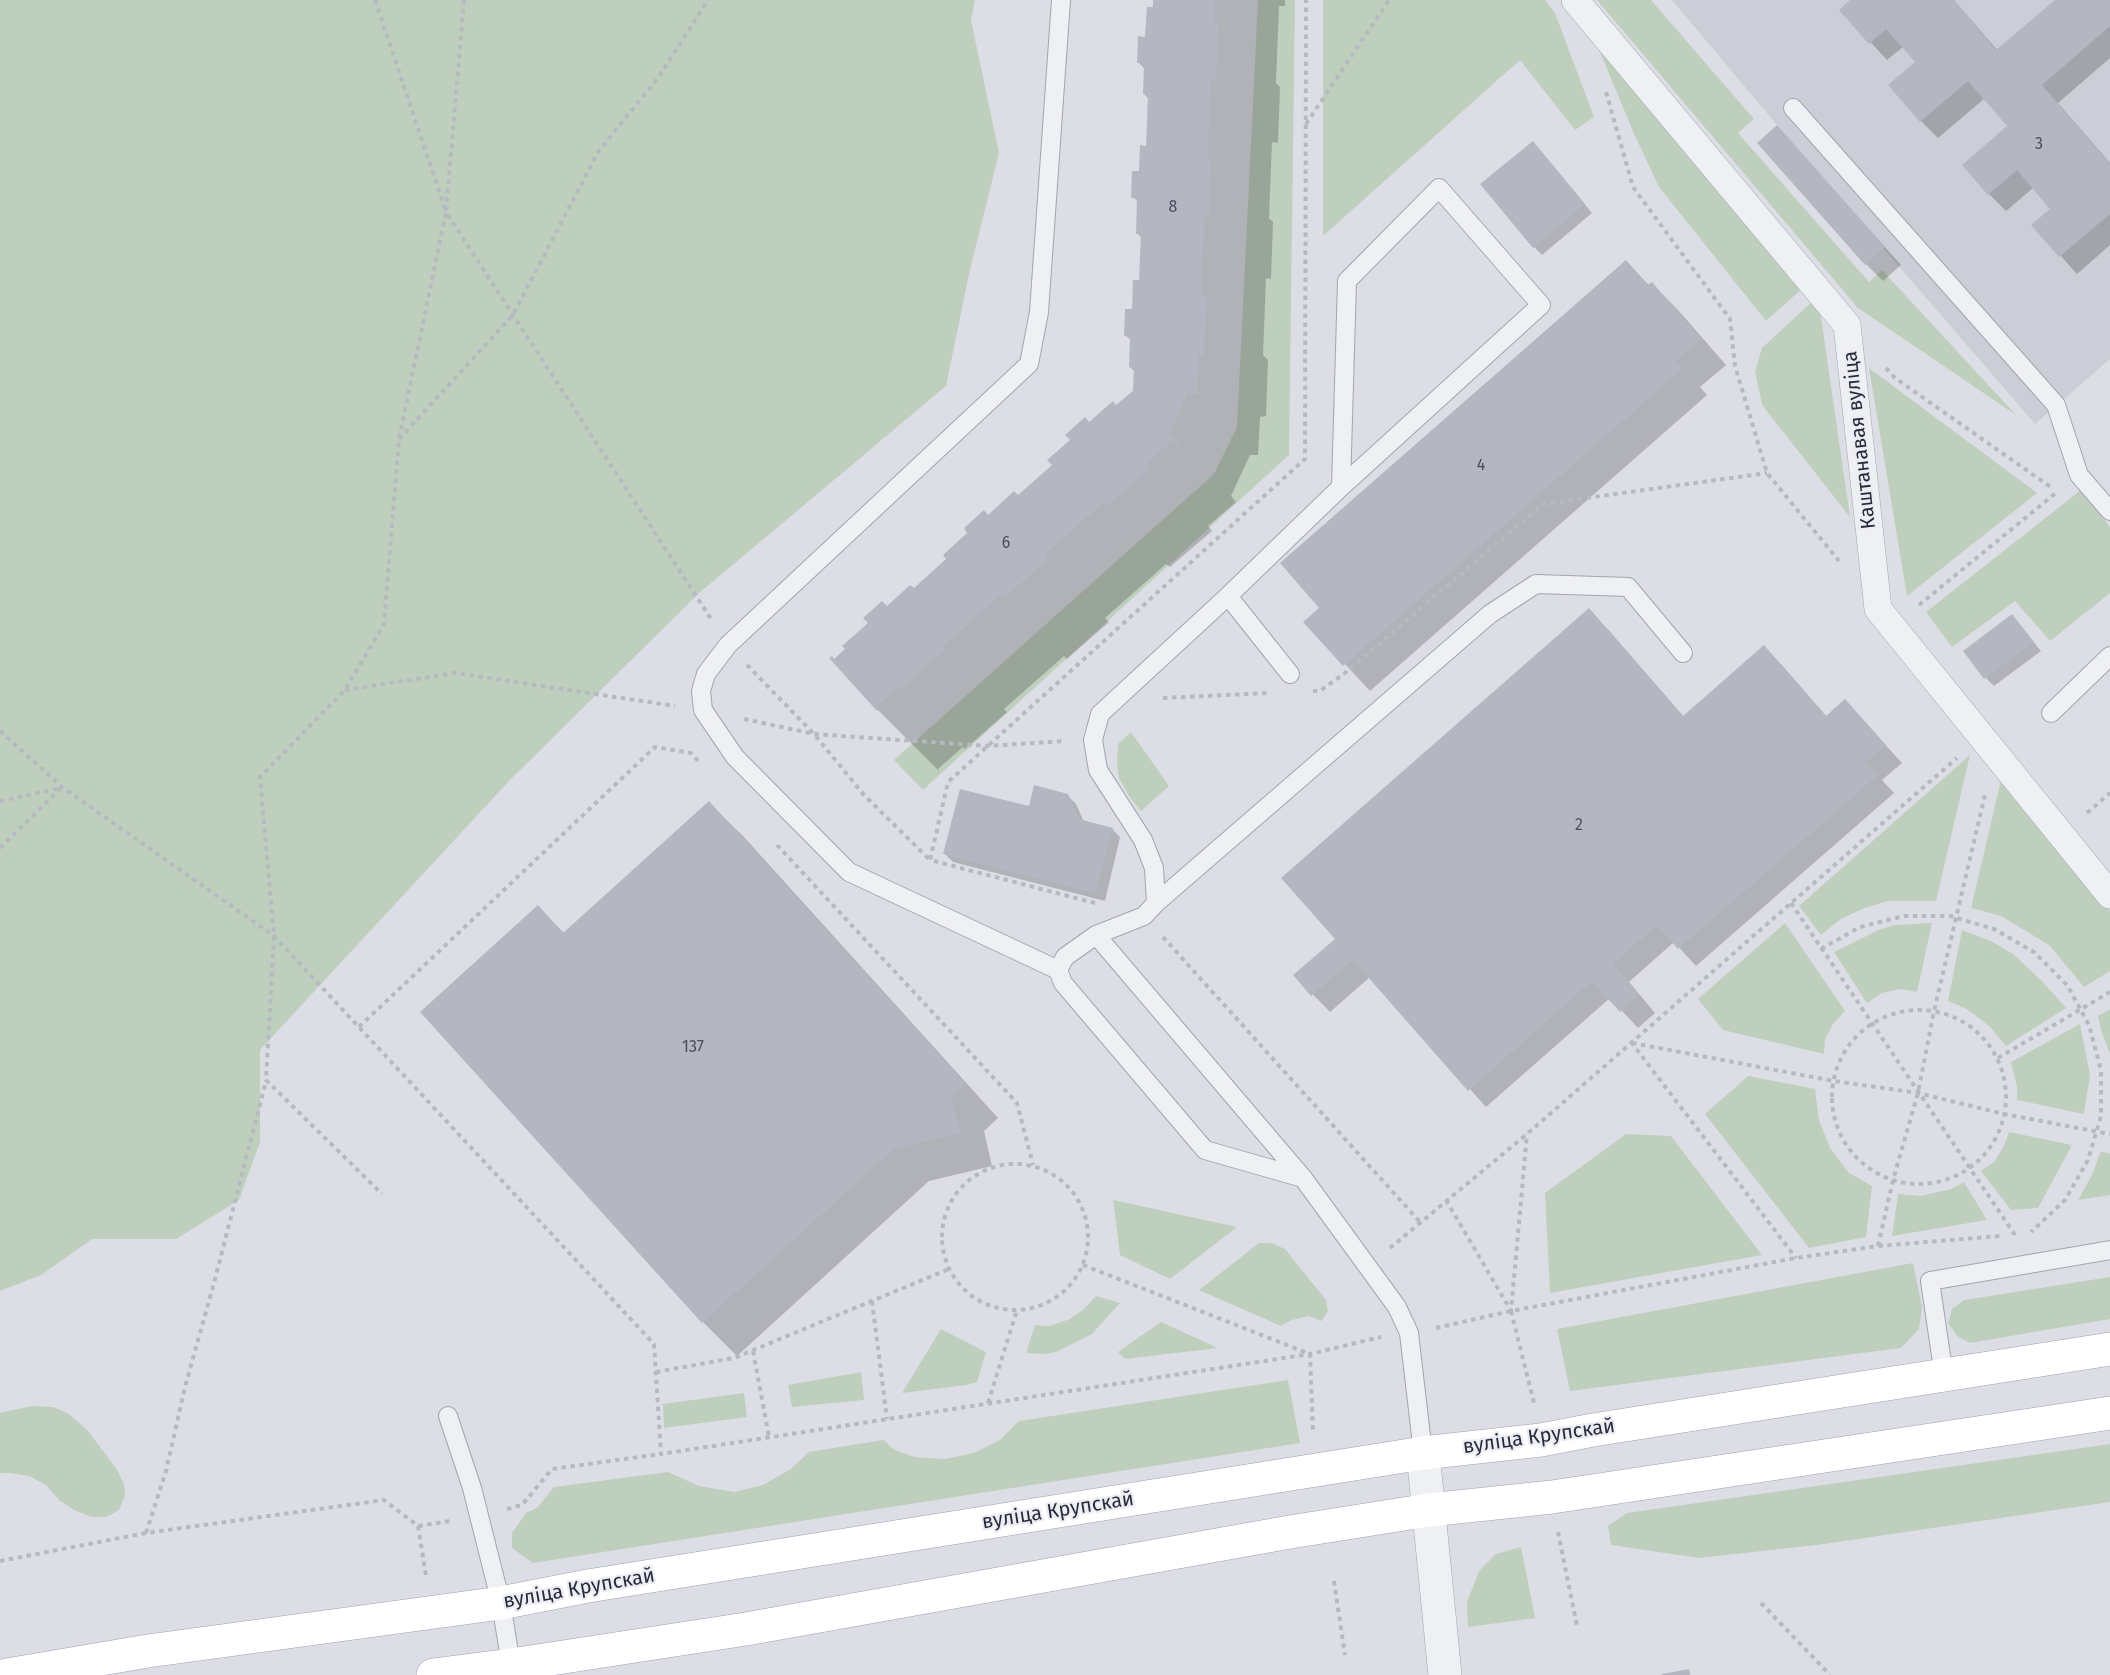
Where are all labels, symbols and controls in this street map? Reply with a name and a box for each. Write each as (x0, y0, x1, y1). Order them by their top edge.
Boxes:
house number: 3 (2035, 135, 2043, 155)
house number: 8 (1169, 198, 1177, 218)
street label: Каштанавая вуліца (1839, 350, 1881, 530)
house number: 4 (1477, 456, 1485, 476)
house number: 6 (1002, 534, 1010, 554)
house number: 2 (1575, 816, 1583, 836)
house number: 137 (682, 1038, 704, 1058)
street label: вуліца Крупскай (1461, 1414, 1617, 1460)
street label: вуліца Крупскай (980, 1487, 1136, 1535)
street label: вуліца Крупскай (501, 1564, 657, 1614)

